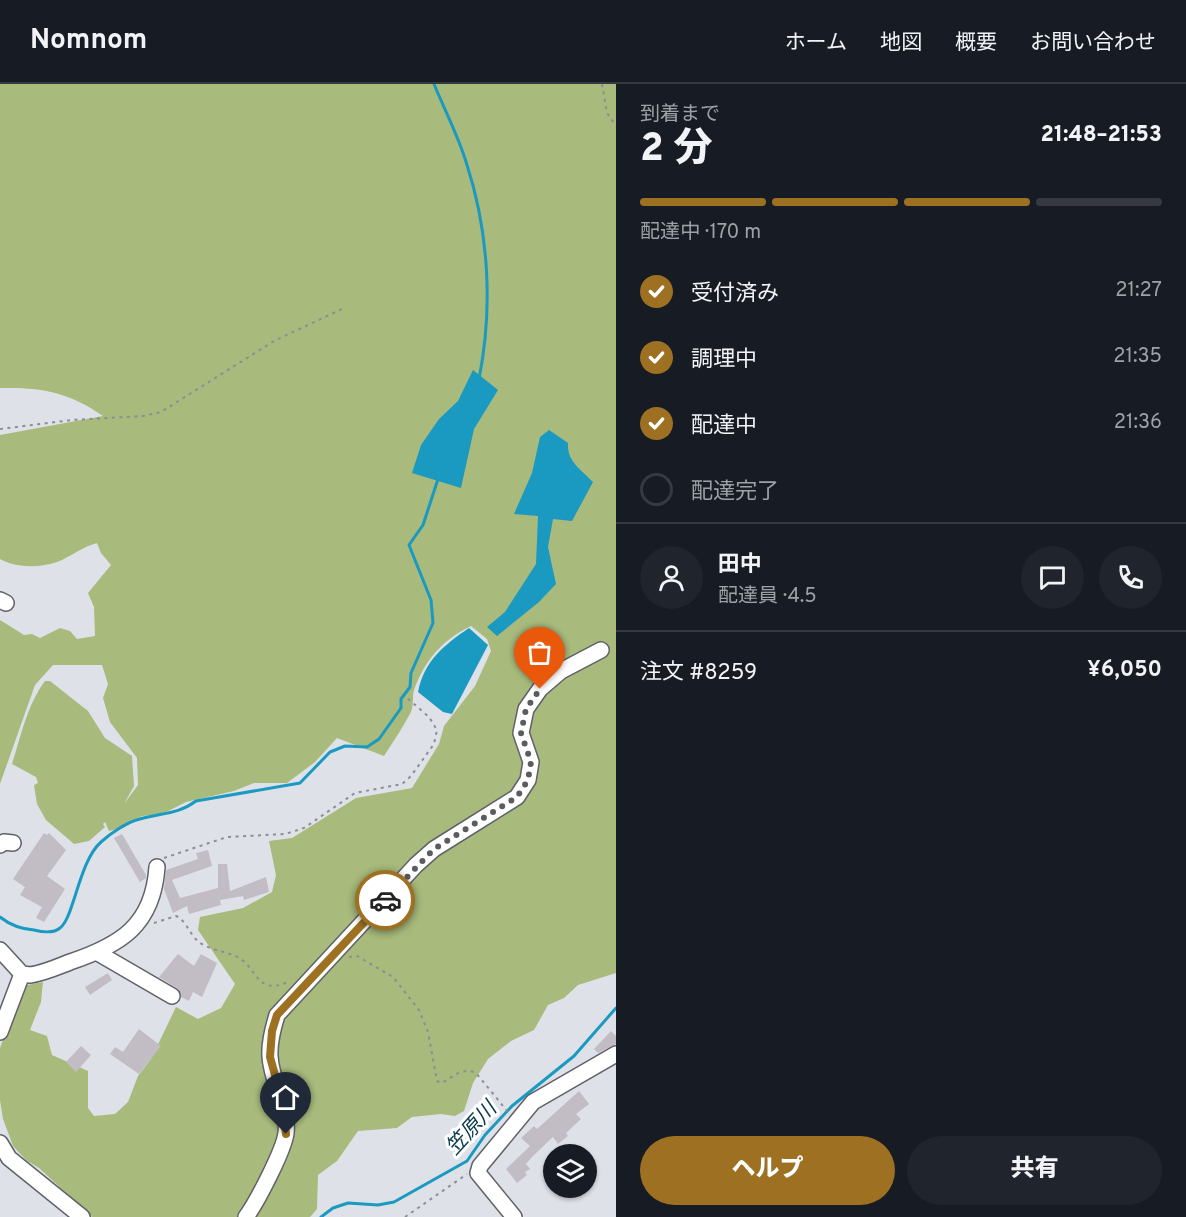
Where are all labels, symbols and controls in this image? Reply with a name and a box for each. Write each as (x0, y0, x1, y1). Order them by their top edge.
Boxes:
text: Nomnom (30, 23, 147, 59)
text: ホーム (785, 30, 847, 57)
text: 地図 (880, 30, 922, 57)
text: 概要 (955, 30, 997, 57)
text: お問い合わせ (1030, 30, 1156, 57)
text: 到着まで (640, 102, 720, 128)
text: 21:48–21:53 (1041, 122, 1162, 149)
text: 2 分 (640, 126, 713, 175)
text: 配達中 · 170 m (640, 220, 761, 246)
icon: check (640, 275, 673, 308)
text: 21:27 (1115, 278, 1162, 304)
text: 受付済み (691, 281, 779, 308)
icon: check (640, 341, 673, 374)
text: 21:35 (1113, 344, 1162, 370)
text: 調理中 (691, 347, 757, 374)
icon: check (640, 407, 673, 440)
text: 21:36 (1114, 410, 1162, 436)
text: 配達中 (691, 413, 757, 440)
text: 配達完了 (691, 479, 779, 506)
button: person (640, 546, 703, 609)
button: chat (1021, 546, 1084, 609)
button: phone (1099, 546, 1162, 609)
text: 田中 (718, 552, 762, 579)
text: 配達員 · 4.5 (718, 584, 817, 610)
pin (514, 627, 565, 689)
icon: bag (523, 636, 556, 669)
text: ¥6,050 (1087, 657, 1162, 684)
text: 注文 #8259 (640, 660, 757, 687)
courier (355, 870, 415, 930)
icon: car (369, 884, 402, 917)
pin (260, 1072, 311, 1134)
icon: home (269, 1081, 302, 1114)
water label: 笠原川 (441, 1095, 505, 1161)
button: ヘルプ (640, 1136, 895, 1205)
button: 共有 (907, 1136, 1162, 1205)
map controls (543, 1144, 597, 1198)
button: layers (543, 1144, 597, 1198)

